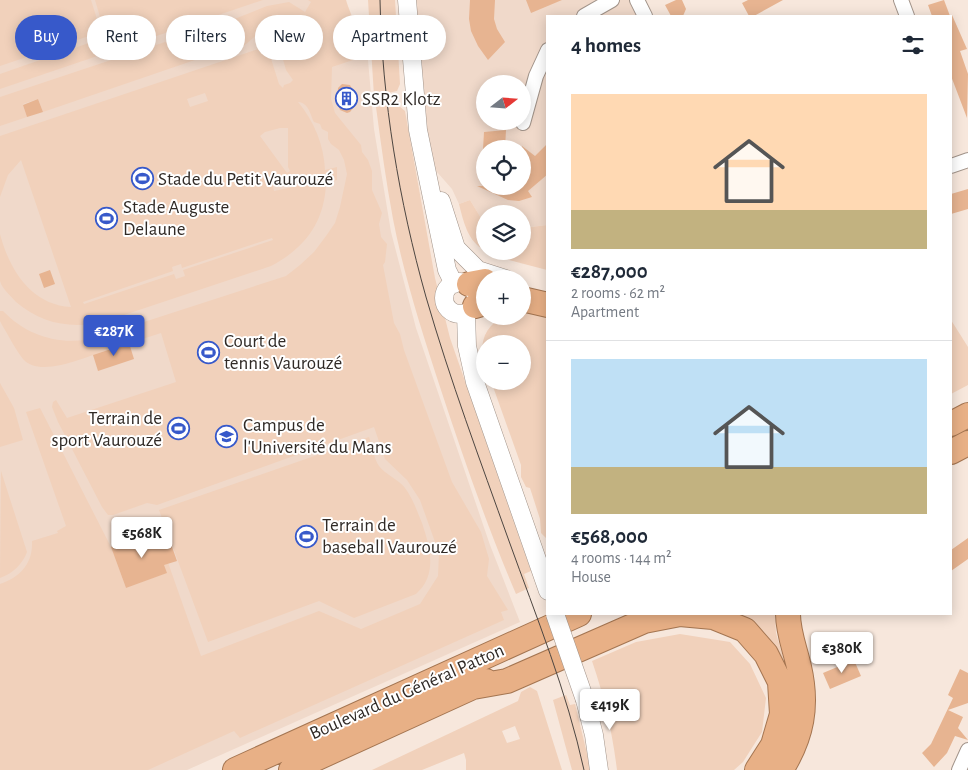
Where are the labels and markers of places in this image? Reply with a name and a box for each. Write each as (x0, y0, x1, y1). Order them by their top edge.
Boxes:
building icon: SSR2 Klotz (334, 87, 358, 111)
place label: SSR2 Klotz (362, 90, 441, 109)
sports icon: Stade du Petit Vaurouzé (130, 167, 154, 191)
place label: Stade du Petit Vaurouzé (158, 170, 333, 189)
place label: Stade Auguste Delaune (123, 198, 229, 239)
sports icon: Stade Auguste Delaune (95, 206, 119, 230)
pin: €287K (79, 314, 149, 357)
place label: Court de tennis Vaurouzé (224, 332, 342, 373)
sports icon: Court de tennis Vaurouzé (196, 340, 220, 364)
place label: Terrain de sport Vaurouzé (51, 409, 162, 450)
place label: Campus de l'Université du Mans (243, 416, 392, 457)
sports icon: Terrain de sport Vaurouzé (166, 417, 190, 441)
school or university icon: Campus de l'Université du Mans (215, 424, 239, 448)
pin: €568K (107, 516, 177, 559)
place label: Terrain de baseball Vaurouzé (322, 516, 457, 557)
sports icon: Terrain de baseball Vaurouzé (294, 524, 318, 548)
pin: €380K (807, 632, 877, 674)
pin: €419K (575, 688, 645, 731)

